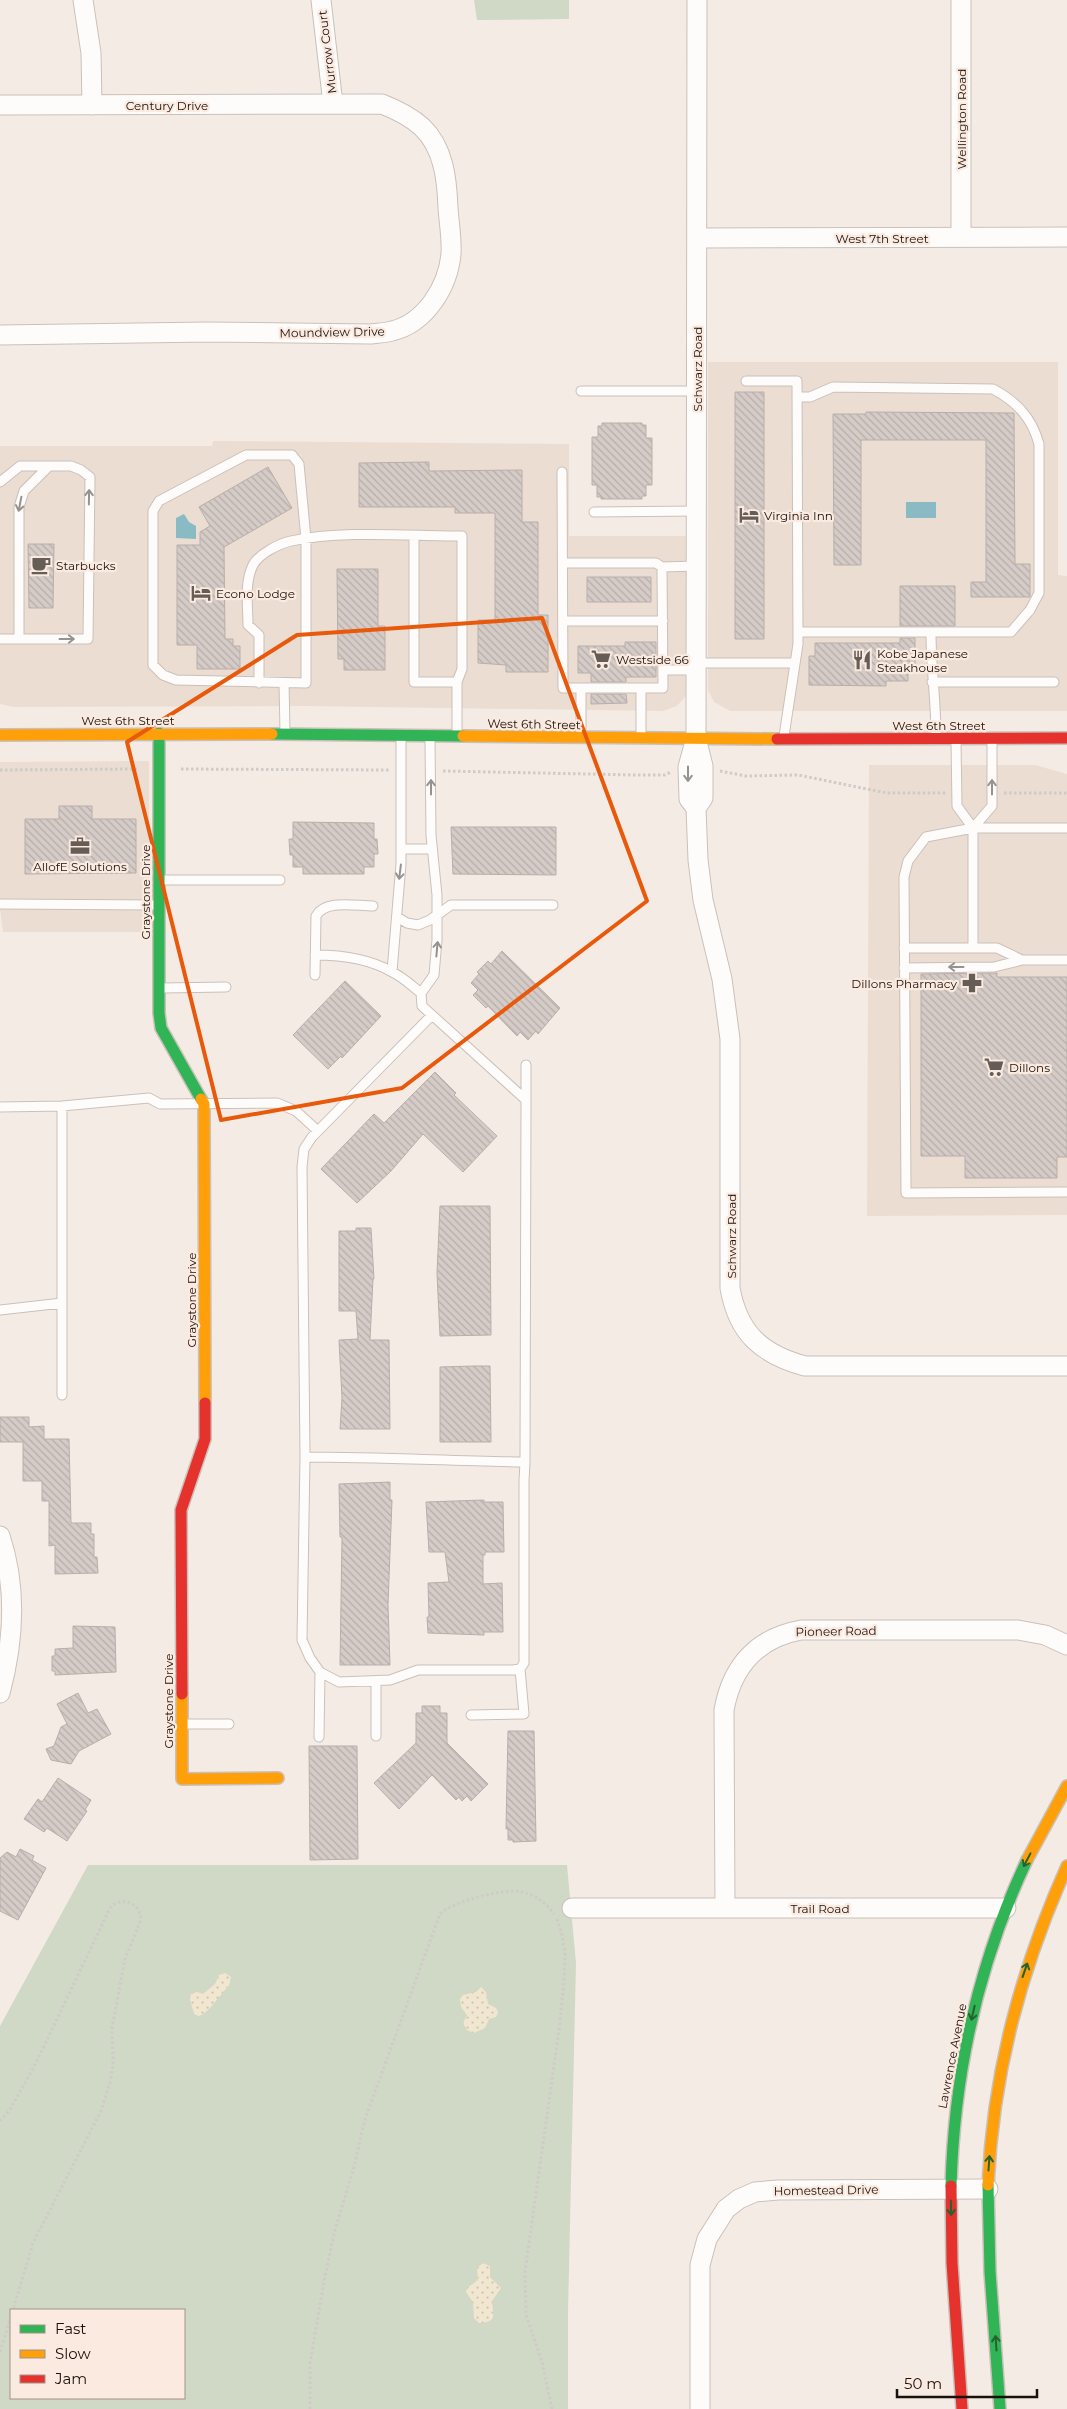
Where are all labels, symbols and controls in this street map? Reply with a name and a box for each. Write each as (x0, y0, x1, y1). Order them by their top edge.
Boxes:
street label: Murrow Court (314, 9, 340, 94)
street label: Wellington Road (954, 69, 969, 169)
street label: Century Drive (126, 98, 208, 113)
street label: West 7th Street (835, 231, 929, 246)
street label: Moundview Drive (279, 324, 385, 340)
street label: Schwarz Road (690, 327, 705, 411)
one-way arrow (85, 489, 94, 505)
one-way arrow (15, 495, 25, 511)
hotel icon: Virginia Inn (738, 504, 760, 526)
place label: Virginia Inn (764, 508, 833, 523)
cafe icon: Starbucks (30, 554, 52, 576)
place label: Starbucks (56, 558, 116, 573)
hotel icon: Econo Lodge (190, 582, 212, 604)
place label: Econo Lodge (216, 586, 295, 601)
one-way arrow (59, 634, 75, 644)
place label: Kobe Japanese Steakhouse (877, 646, 968, 675)
supermarket icon: Westside 66 (590, 648, 612, 670)
restaurant icon: Kobe Japanese Steakhouse (851, 649, 873, 671)
place label: Westside 66 (616, 652, 689, 667)
street label: West 6th Street (81, 713, 175, 728)
street label: West 6th Street (487, 716, 581, 732)
street label: West 6th Street (892, 718, 986, 733)
one-way arrow (683, 766, 693, 782)
one-way arrow (426, 779, 435, 795)
one-way arrow (987, 779, 997, 795)
office icon: AllofE Solutions (69, 835, 91, 857)
street label: Graystone Drive (138, 845, 153, 939)
place label: AllofE Solutions (33, 859, 127, 874)
one-way arrow (395, 863, 405, 879)
one-way arrow (432, 941, 441, 957)
one-way arrow (948, 962, 964, 972)
pharmacy icon: Dillons Pharmacy (961, 972, 983, 994)
place label: Dillons Pharmacy (851, 976, 957, 991)
supermarket icon: Dillons (983, 1056, 1005, 1078)
place label: Dillons (1009, 1060, 1050, 1075)
street label: Schwarz Road (724, 1194, 739, 1278)
street label: Graystone Drive (184, 1253, 199, 1347)
street label: Pioneer Road (795, 1623, 877, 1639)
street label: Graystone Drive (161, 1654, 176, 1748)
one-way arrow (1022, 1852, 1031, 1867)
street label: Trail Road (790, 1901, 850, 1916)
one-way arrow (1021, 1962, 1030, 1978)
street label: Lawrence Avenue (934, 2002, 970, 2110)
one-way arrow (968, 2004, 977, 2020)
one-way arrow (985, 2156, 994, 2172)
street label: Homestead Drive (774, 2182, 878, 2198)
one-way arrow (946, 2200, 955, 2216)
legend (10, 2309, 185, 2399)
text: Fast (55, 2319, 86, 2338)
one-way arrow (991, 2335, 1000, 2351)
text: Slow (55, 2344, 91, 2363)
scale bar (897, 2366, 1037, 2398)
text: Jam (54, 2369, 87, 2388)
text: 50 m (904, 2374, 942, 2393)

